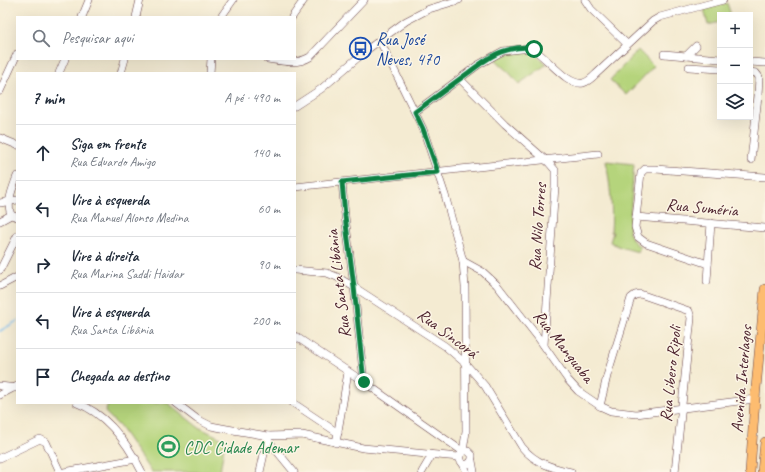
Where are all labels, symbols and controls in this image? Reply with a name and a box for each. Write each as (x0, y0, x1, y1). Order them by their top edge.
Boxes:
map controls (717, 12, 753, 120)
button: + (717, 12, 753, 48)
search box (16, 16, 296, 60)
icon: search (30, 27, 52, 49)
text: Pesquisar aqui (62, 29, 133, 48)
place label: Rua José Neves, 470 (376, 29, 441, 70)
bus stop icon: Rua José Neves, 470 (348, 36, 374, 62)
route start (525, 40, 543, 58)
button: − (717, 48, 753, 84)
button: layers (717, 84, 753, 120)
text: 7 min (32, 88, 65, 109)
text: A pé · 490 m (224, 90, 280, 106)
text: Siga em frente (70, 135, 146, 154)
icon: ahead (32, 142, 54, 164)
text: 140 m (252, 145, 280, 161)
text: Rua Eduardo Amigo (70, 154, 155, 170)
street label: Rua Nilo Torres (524, 180, 551, 271)
text: Vire à esquerda (70, 191, 149, 210)
street label: Rua Suméria (665, 194, 740, 221)
icon: left (32, 198, 54, 220)
text: 60 m (258, 201, 280, 217)
text: Rua Manuel Alonso Medina (70, 210, 189, 226)
street label: Rua Santa Libânia (321, 228, 356, 339)
text: Vire à direita (70, 247, 139, 266)
icon: right (32, 254, 54, 276)
text: 90 m (258, 257, 280, 273)
text: Rua Marina Saddi Haidar (70, 266, 184, 282)
text: Vire à esquerda (70, 303, 149, 322)
street label: Rua Sincorá (413, 304, 483, 364)
street label: Rua Manguaba (529, 306, 600, 388)
icon: left (32, 310, 54, 332)
text: 200 m (252, 313, 280, 329)
text: Rua Santa Libânia (70, 322, 153, 338)
street label: Rua Libero Ripoli (655, 323, 686, 423)
street label: Avenida Interlagos (726, 323, 757, 433)
icon: arrive (32, 366, 54, 388)
text: Chegada ao destino (70, 367, 169, 386)
route end (355, 373, 373, 391)
sports icon: CDC Cidade Ademar (156, 434, 182, 460)
place label: CDC Cidade Ademar (184, 437, 300, 458)

